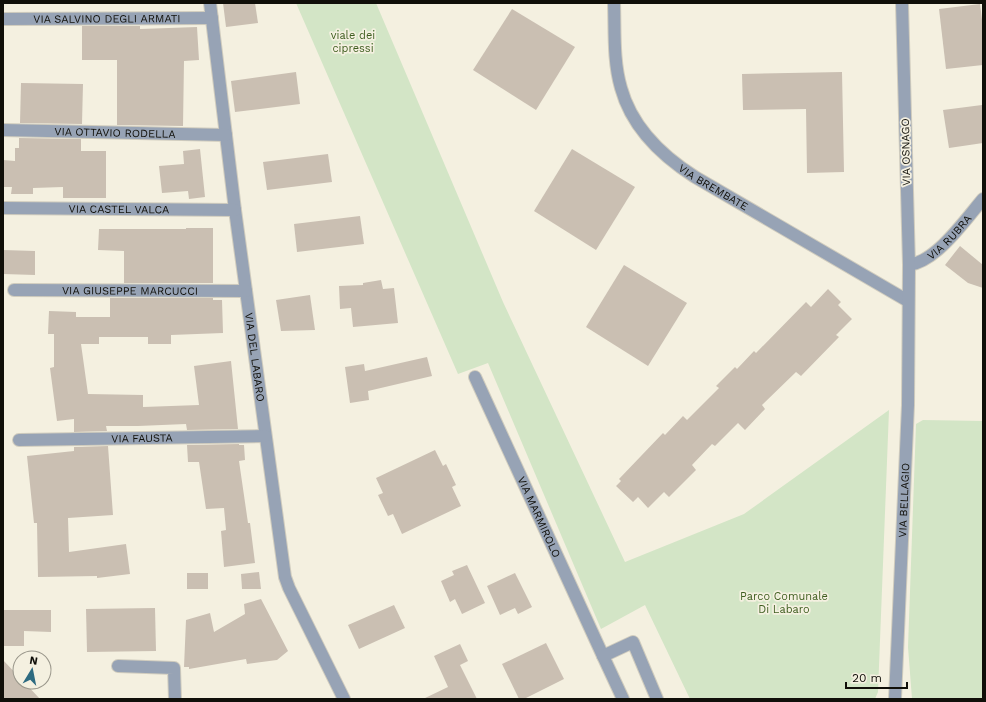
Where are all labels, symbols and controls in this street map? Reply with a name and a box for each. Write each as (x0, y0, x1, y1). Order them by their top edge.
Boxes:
street label: VIA SALVINO DEGLI ARMATI (33, 12, 181, 25)
park label: viale dei cipressi (331, 29, 375, 55)
street label: VIA OSNAGO (899, 118, 913, 186)
street label: VIA OTTAVIO RODELLA (54, 125, 176, 140)
street label: VIA BREMBATE (676, 161, 751, 213)
street label: VIA CASTEL VALCA (69, 202, 169, 216)
street label: VIA RUBRA (925, 212, 974, 262)
street label: VIA GIUSEPPE MARCUCCI (62, 284, 198, 297)
street label: VIA DEL LABARO (243, 312, 268, 402)
street label: VIA FAUSTA (111, 431, 173, 445)
street label: VIA BELLAGIO (896, 463, 912, 538)
street label: VIA MARMIROLO (515, 474, 563, 560)
park label: Parco Comunale Di Labaro (740, 590, 828, 616)
north arrow (12, 650, 52, 690)
text: N (29, 654, 39, 668)
scale bar (846, 664, 907, 690)
text: 20 m (852, 671, 882, 685)

